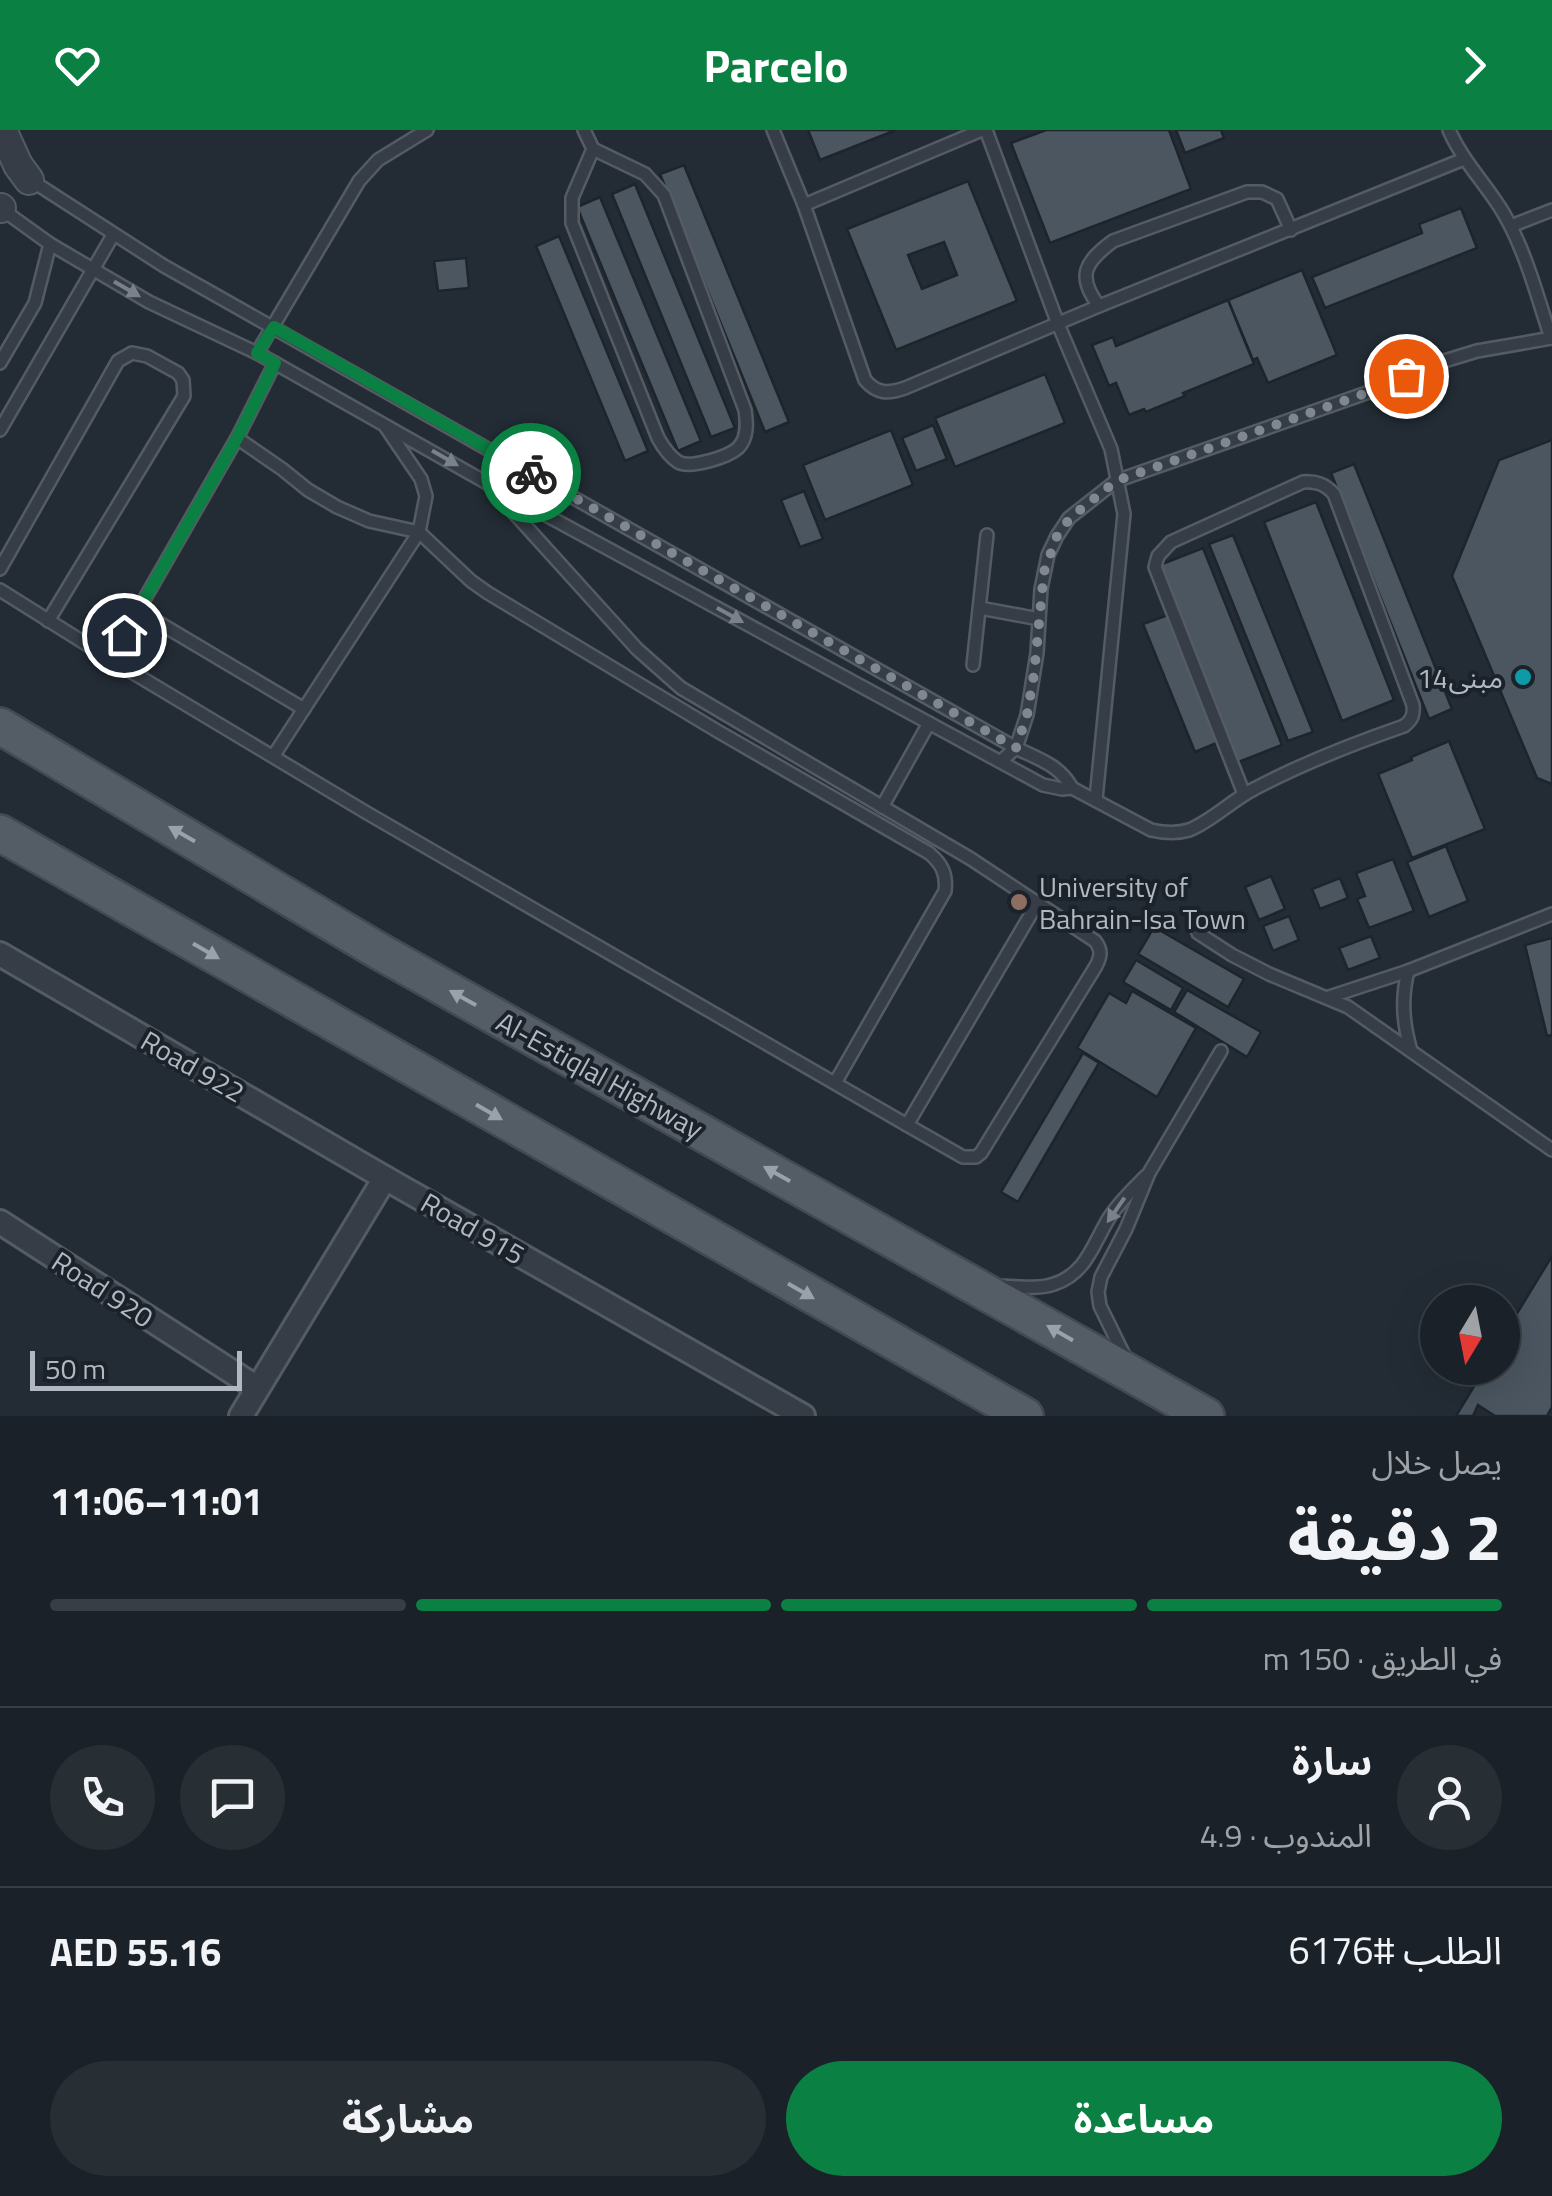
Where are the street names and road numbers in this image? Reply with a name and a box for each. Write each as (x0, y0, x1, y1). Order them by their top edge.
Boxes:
street label: Al-Estiqlal Highway (489, 1000, 711, 1150)
street label: Road 922 (133, 1019, 253, 1113)
street label: Road 915 (413, 1181, 533, 1275)
street label: Road 920 (44, 1240, 162, 1338)

